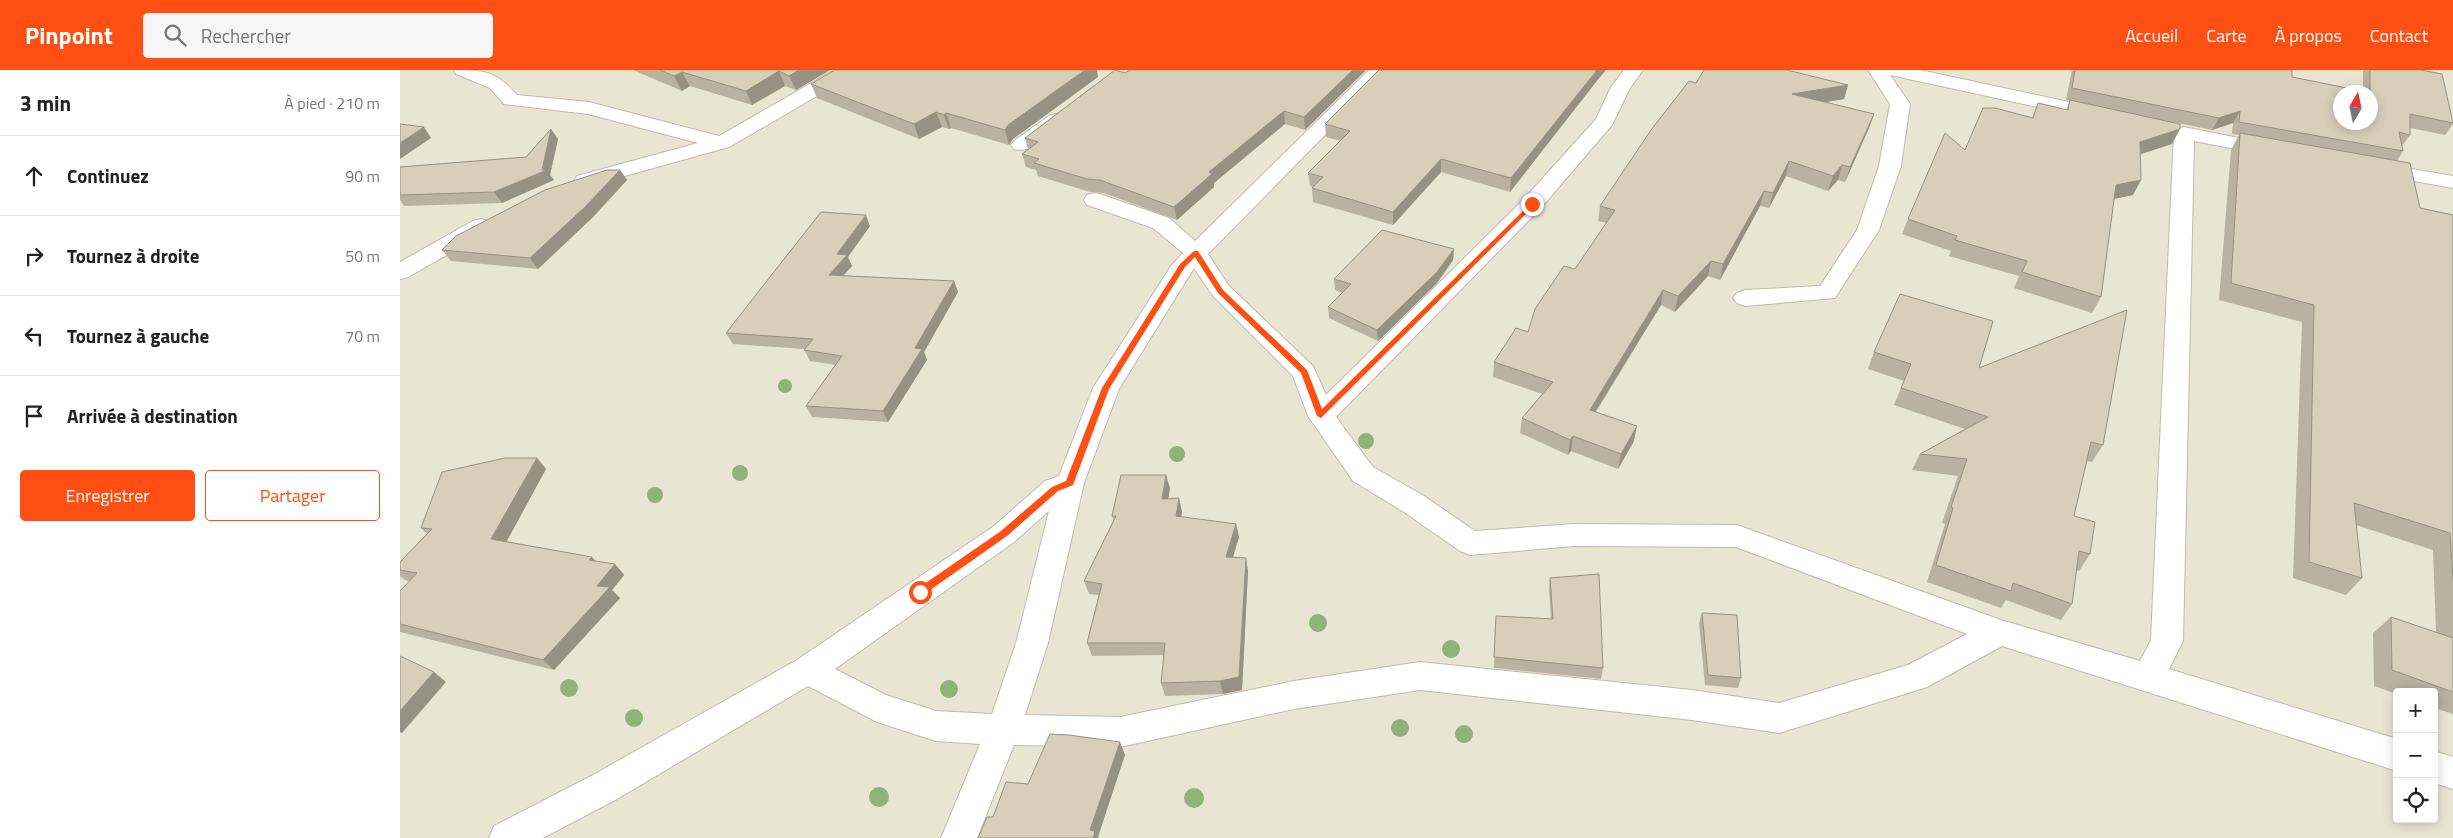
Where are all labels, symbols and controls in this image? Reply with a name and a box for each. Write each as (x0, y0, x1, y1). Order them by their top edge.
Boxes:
search box (143, 13, 493, 58)
text: Pinpoint (25, 17, 113, 53)
icon: search (161, 21, 189, 49)
text: Rechercher (201, 21, 291, 50)
text: Accueil (2125, 22, 2178, 49)
text: Carte (2206, 22, 2247, 49)
text: À propos (2275, 22, 2342, 49)
text: Contact (2370, 22, 2428, 49)
north arrow (2333, 85, 2378, 130)
text: 3 min (20, 87, 71, 119)
text: À pied · 210 m (284, 91, 380, 115)
text: Continuez (67, 161, 149, 190)
icon: ahead (20, 162, 48, 190)
text: 90 m (345, 164, 380, 188)
route end (1521, 193, 1544, 216)
text: Tournez à droite (67, 241, 199, 270)
icon: right (20, 242, 48, 270)
text: 50 m (345, 244, 380, 268)
text: Tournez à gauche (67, 321, 209, 350)
icon: left (20, 322, 48, 350)
text: 70 m (345, 324, 380, 348)
text: Arrivée à destination (67, 401, 238, 430)
icon: arrive (20, 402, 48, 430)
button: Enregistrer (20, 470, 195, 521)
button: Partager (205, 470, 380, 521)
route start (909, 581, 932, 604)
map controls (2393, 688, 2438, 823)
button: + (2393, 688, 2438, 733)
button: − (2393, 733, 2438, 778)
button: locate (2393, 778, 2438, 823)

